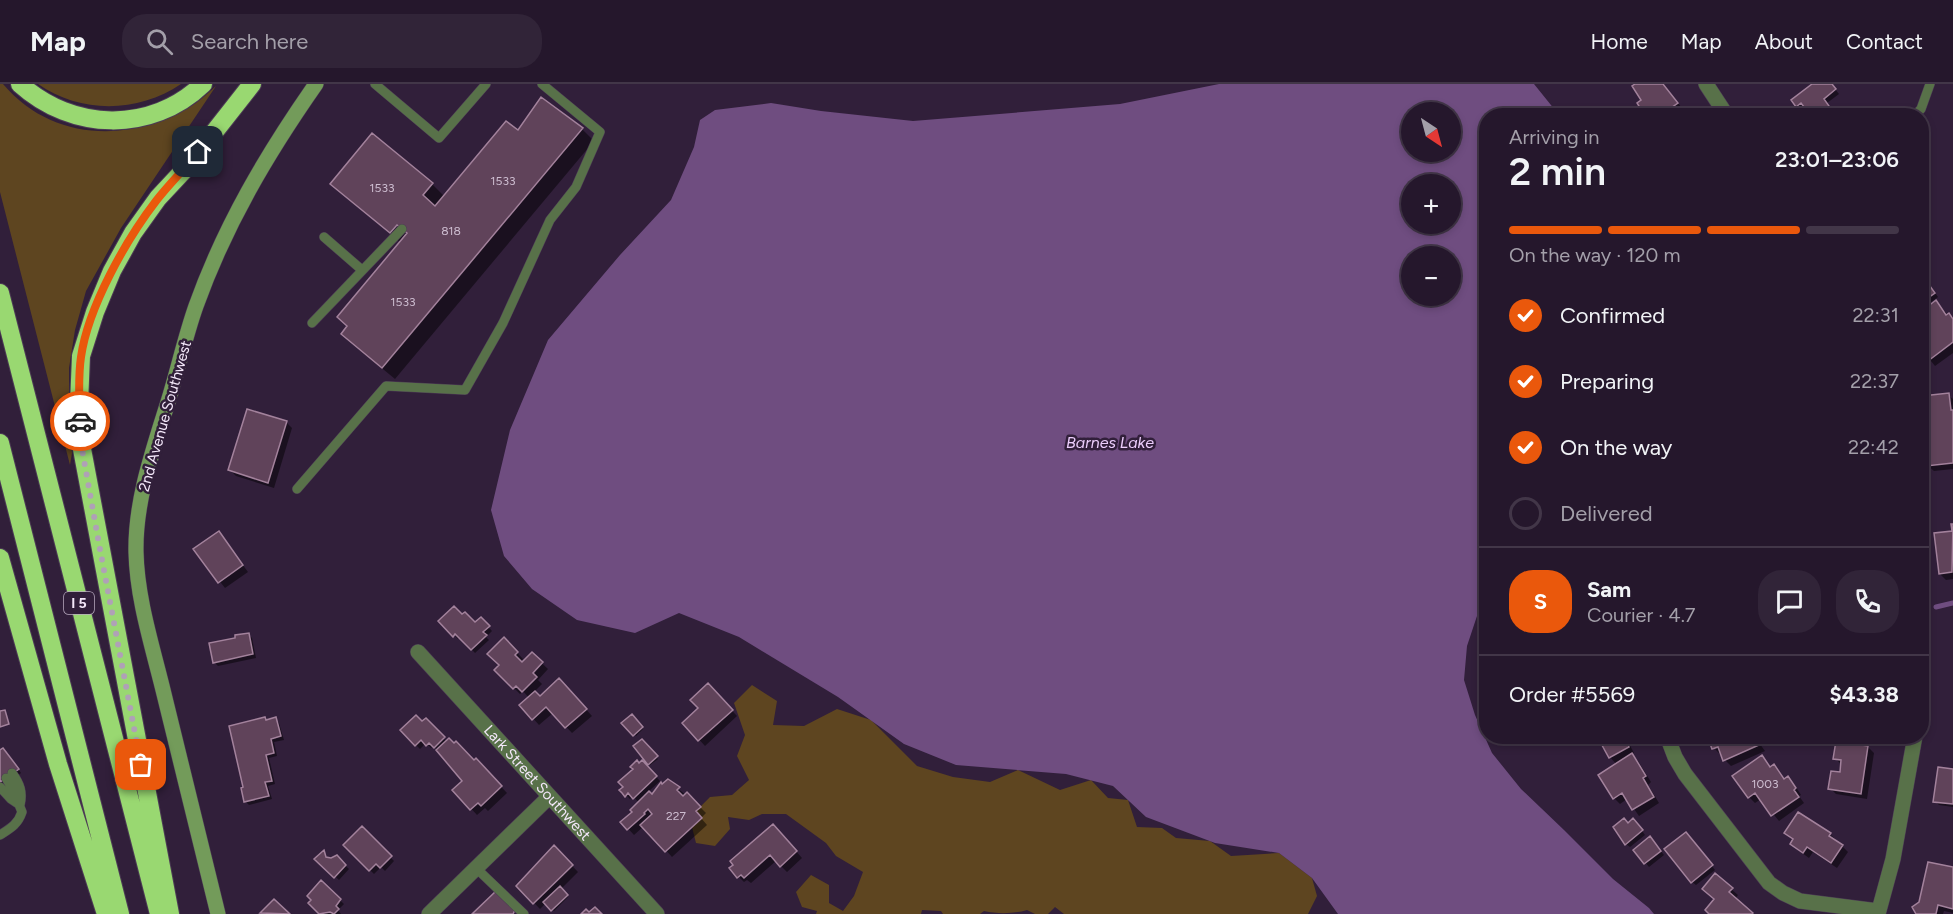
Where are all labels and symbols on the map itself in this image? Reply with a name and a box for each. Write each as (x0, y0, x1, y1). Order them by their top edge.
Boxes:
north arrow (1401, 102, 1461, 162)
pin (172, 126, 223, 177)
house number: 1533 (491, 174, 515, 188)
house number: 1533 (370, 181, 394, 195)
house number: 818 (441, 224, 461, 238)
house number: 1533 (391, 295, 415, 309)
street label: 2nd Avenue Southwest (135, 338, 195, 494)
courier (50, 391, 110, 451)
water label: Barnes Lake (1066, 433, 1154, 452)
road number: I 5 (64, 592, 94, 614)
street label: Lark Street Southwest (480, 721, 595, 844)
pin (115, 739, 166, 790)
house number: 1003 (1752, 777, 1778, 791)
house number: 227 (666, 809, 686, 823)

